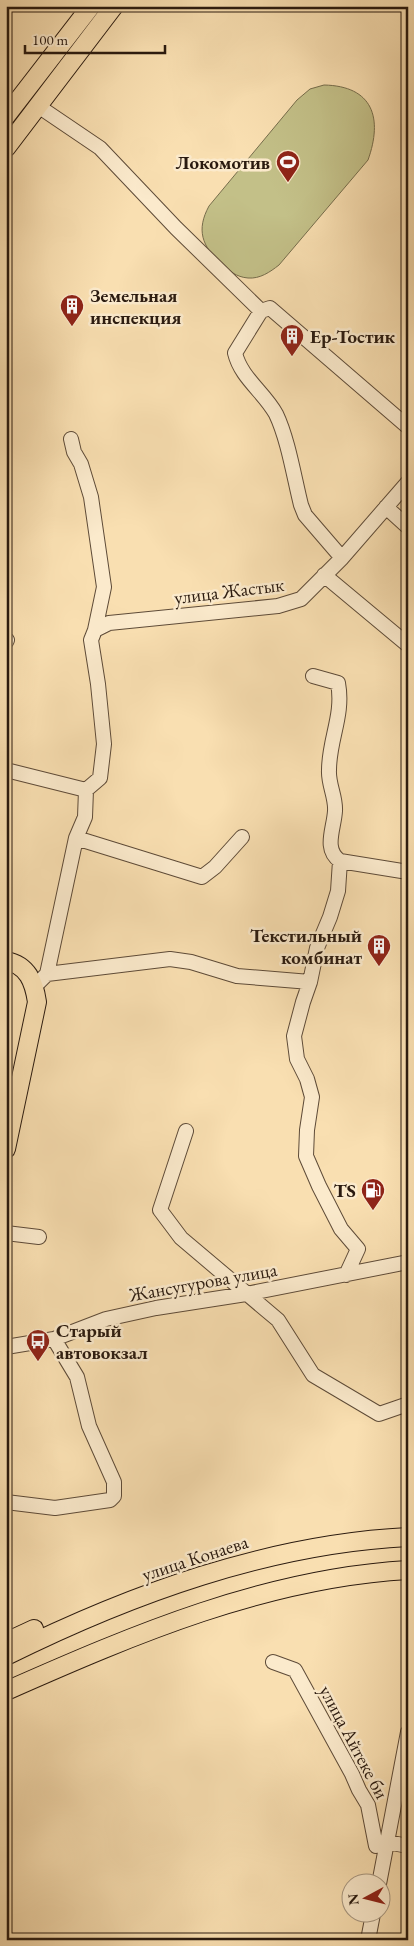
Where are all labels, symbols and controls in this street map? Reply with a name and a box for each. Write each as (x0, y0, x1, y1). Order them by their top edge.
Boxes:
scale bar (25, 22, 165, 54)
text: 100 m (32, 30, 69, 49)
sports icon: Локомотив (275, 149, 301, 183)
place label: Локомотив (175, 150, 270, 175)
place label: Земельная инспекция (90, 283, 182, 330)
building icon: Земельная инспекция (59, 293, 85, 327)
building icon: Ер-Тостик (279, 323, 305, 357)
place label: Ер-Тостик (310, 324, 396, 349)
street label: улица Жастык (173, 572, 285, 610)
place label: Текстильный комбинат (250, 923, 362, 970)
building icon: Текстильный комбинат (366, 933, 392, 967)
fuel station icon: TS (360, 1177, 386, 1211)
place label: TS (333, 1178, 356, 1203)
street label: Жансугурова улица (126, 1257, 279, 1308)
place label: Старый автовокзал (56, 1318, 148, 1365)
bus stop icon: Старый автовокзал (25, 1328, 51, 1362)
street label: улица Конаева (139, 1529, 252, 1587)
street label: улица Айтеке би (314, 1681, 394, 1803)
north arrow (342, 1874, 392, 1924)
text: N (343, 1892, 363, 1906)

